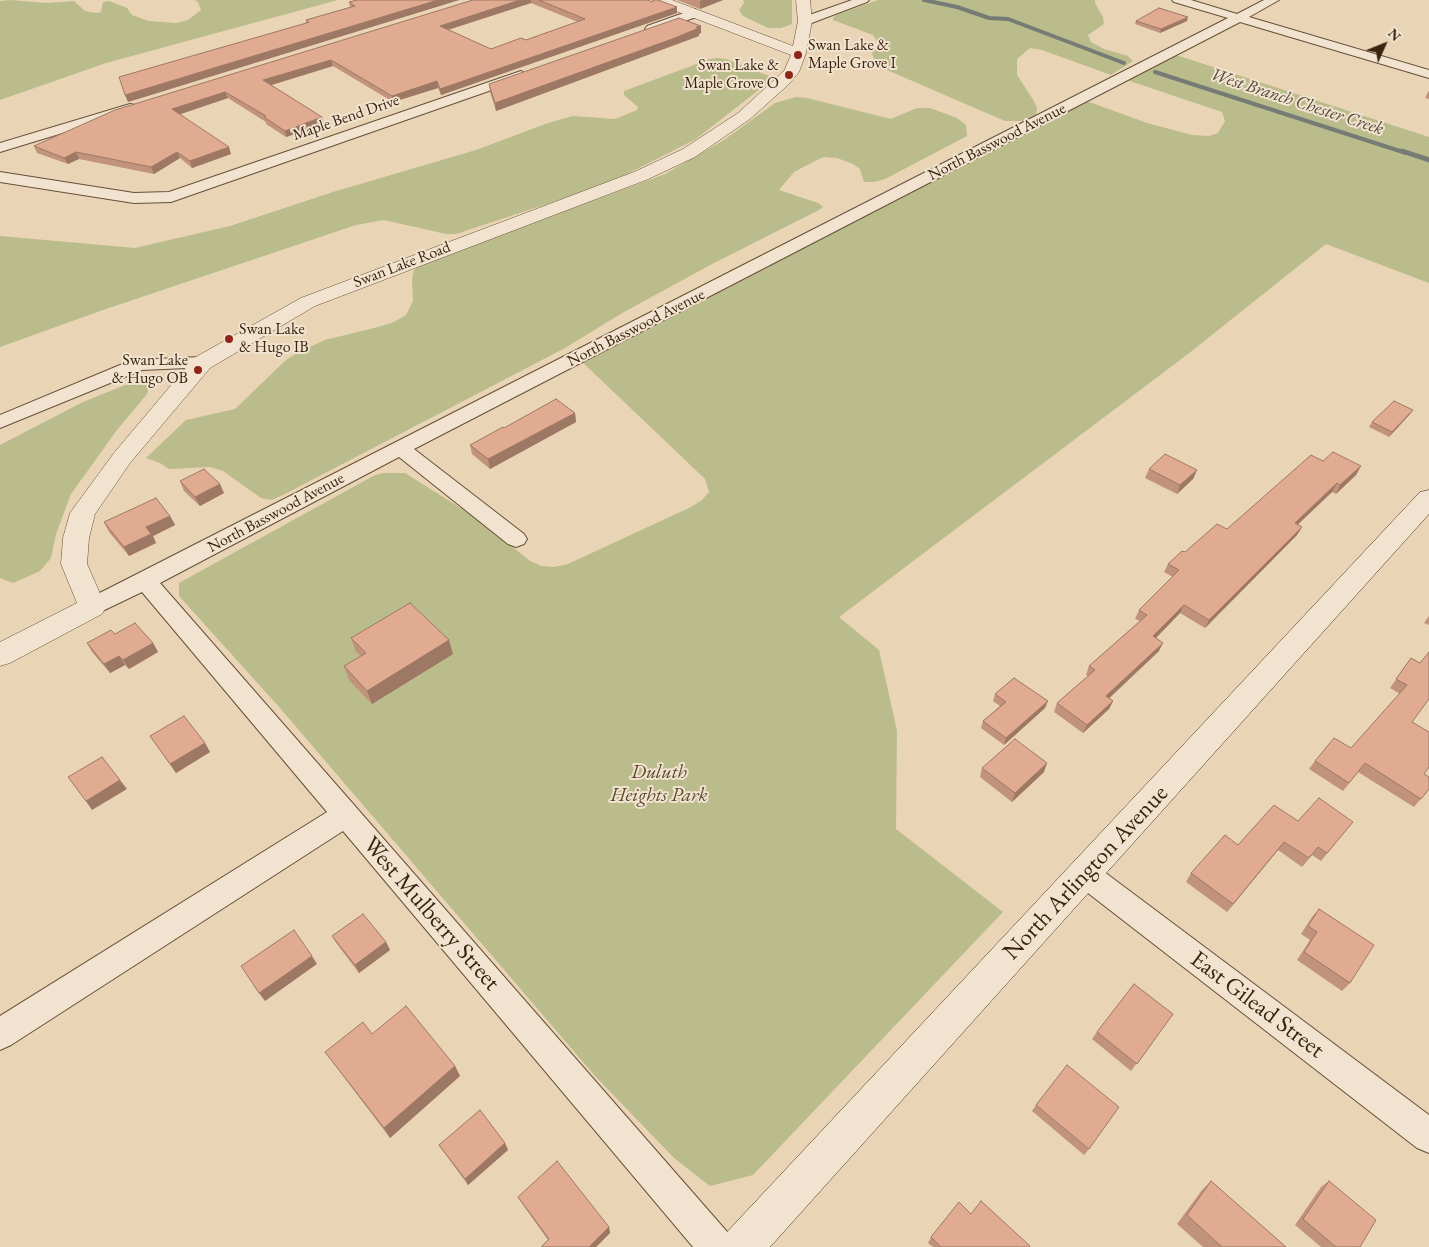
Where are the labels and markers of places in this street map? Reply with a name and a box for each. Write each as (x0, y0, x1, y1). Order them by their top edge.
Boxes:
place label: Swan Lake & Maple Grove I (808, 36, 896, 74)
marker: Swan Lake & Maple Grove I (792, 49, 804, 61)
place label: Swan Lake & Maple Grove O (684, 56, 779, 94)
marker: Swan Lake & Maple Grove O (783, 69, 795, 81)
place label: Swan Lake & Hugo IB (239, 320, 309, 358)
marker: Swan Lake & Hugo IB (223, 333, 235, 345)
place label: Swan Lake & Hugo OB (112, 351, 188, 389)
marker: Swan Lake & Hugo OB (192, 364, 204, 376)

